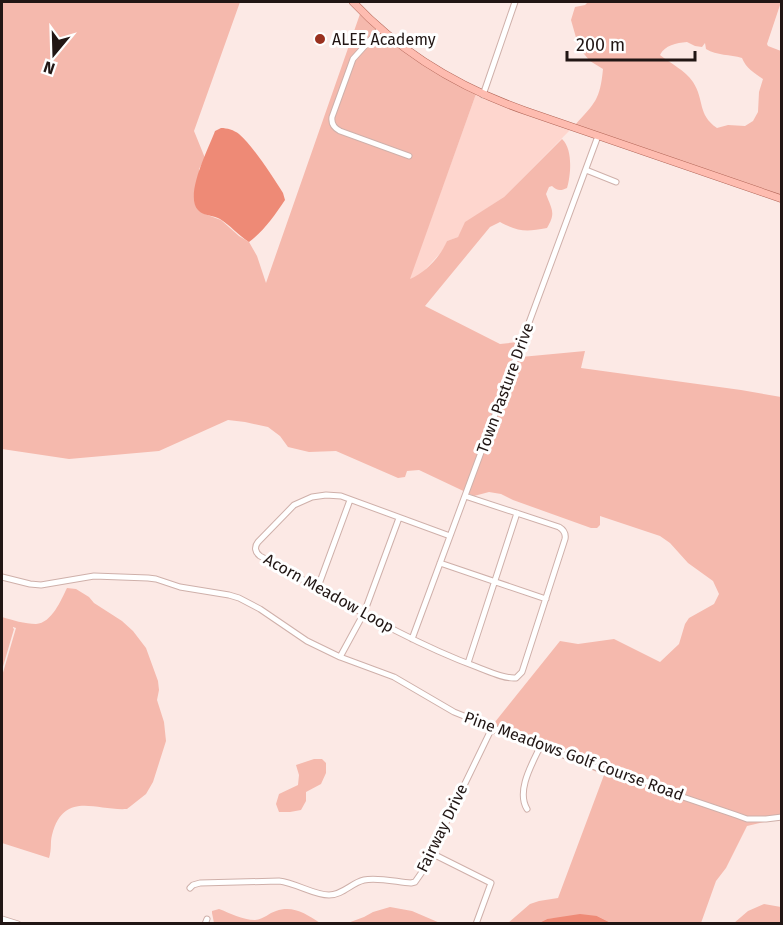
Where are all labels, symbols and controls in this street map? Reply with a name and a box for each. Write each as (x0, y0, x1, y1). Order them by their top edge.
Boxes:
north arrow (24, 24, 84, 84)
scale bar (567, 24, 694, 62)
place label: ALEE Academy (332, 30, 436, 49)
marker: ALEE Academy (313, 32, 327, 46)
text: 200 m (576, 34, 625, 56)
text: N (41, 57, 57, 78)
street label: Town Pasture Drive (473, 320, 537, 456)
street label: Acorn Meadow Loop (261, 549, 397, 637)
street label: Pine Meadows Golf Course Road (462, 707, 686, 805)
street label: Fairway Drive (412, 781, 472, 875)

